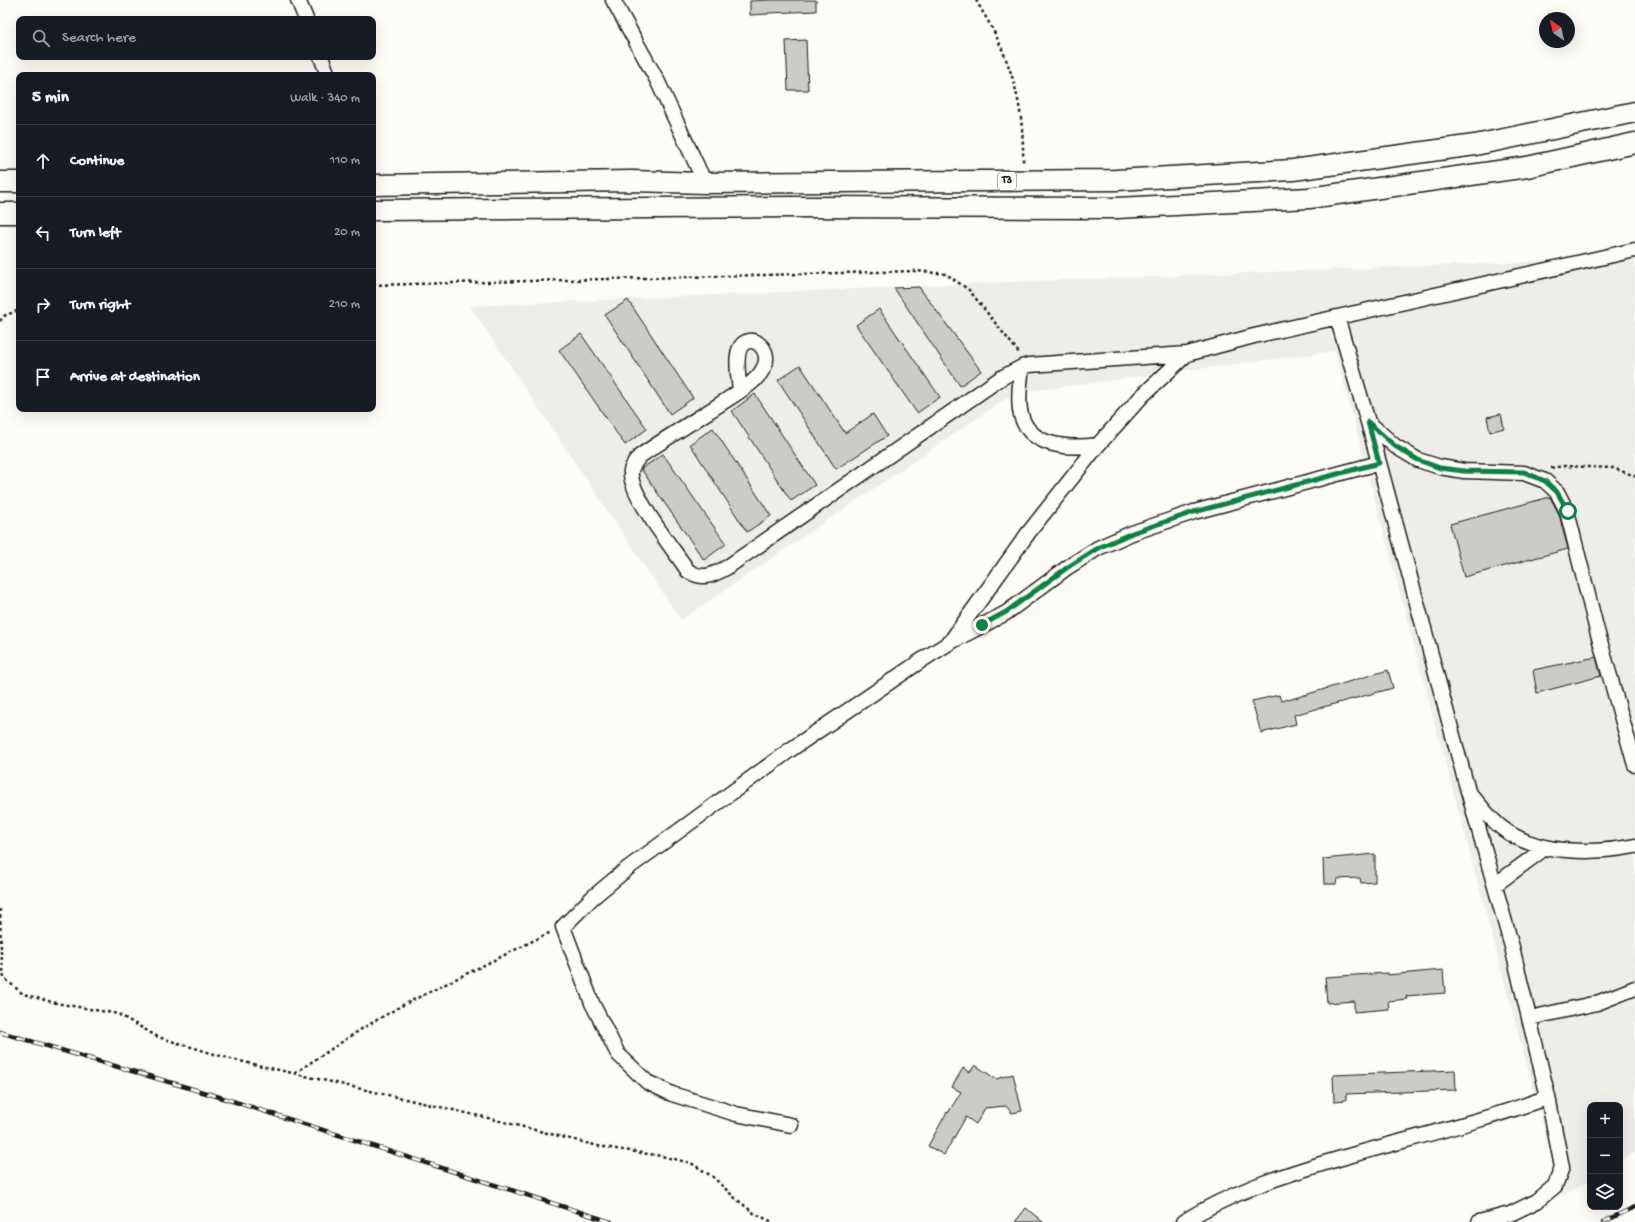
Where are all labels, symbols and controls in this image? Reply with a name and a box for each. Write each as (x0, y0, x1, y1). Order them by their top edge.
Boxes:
north arrow (1539, 12, 1575, 48)
search box (16, 16, 376, 60)
icon: search (30, 27, 52, 49)
text: Search here (62, 29, 136, 47)
text: 5 min (32, 88, 69, 108)
text: Walk · 340 m (290, 91, 360, 106)
icon: ahead (32, 150, 54, 172)
text: Continue (70, 152, 124, 170)
text: 110 m (330, 153, 360, 168)
road number: T3 (998, 172, 1016, 190)
icon: left (32, 222, 54, 244)
text: Turn left (70, 224, 121, 242)
text: 20 m (334, 225, 360, 240)
icon: right (32, 294, 54, 316)
text: Turn right (70, 296, 130, 314)
text: 210 m (329, 297, 360, 312)
icon: arrive (32, 366, 54, 388)
text: Arrive at destination (70, 368, 200, 386)
route start (1559, 502, 1577, 520)
route end (973, 616, 991, 634)
map controls (1587, 1102, 1623, 1210)
button: + (1587, 1102, 1623, 1138)
button: − (1587, 1138, 1623, 1174)
button: layers (1587, 1174, 1623, 1210)

